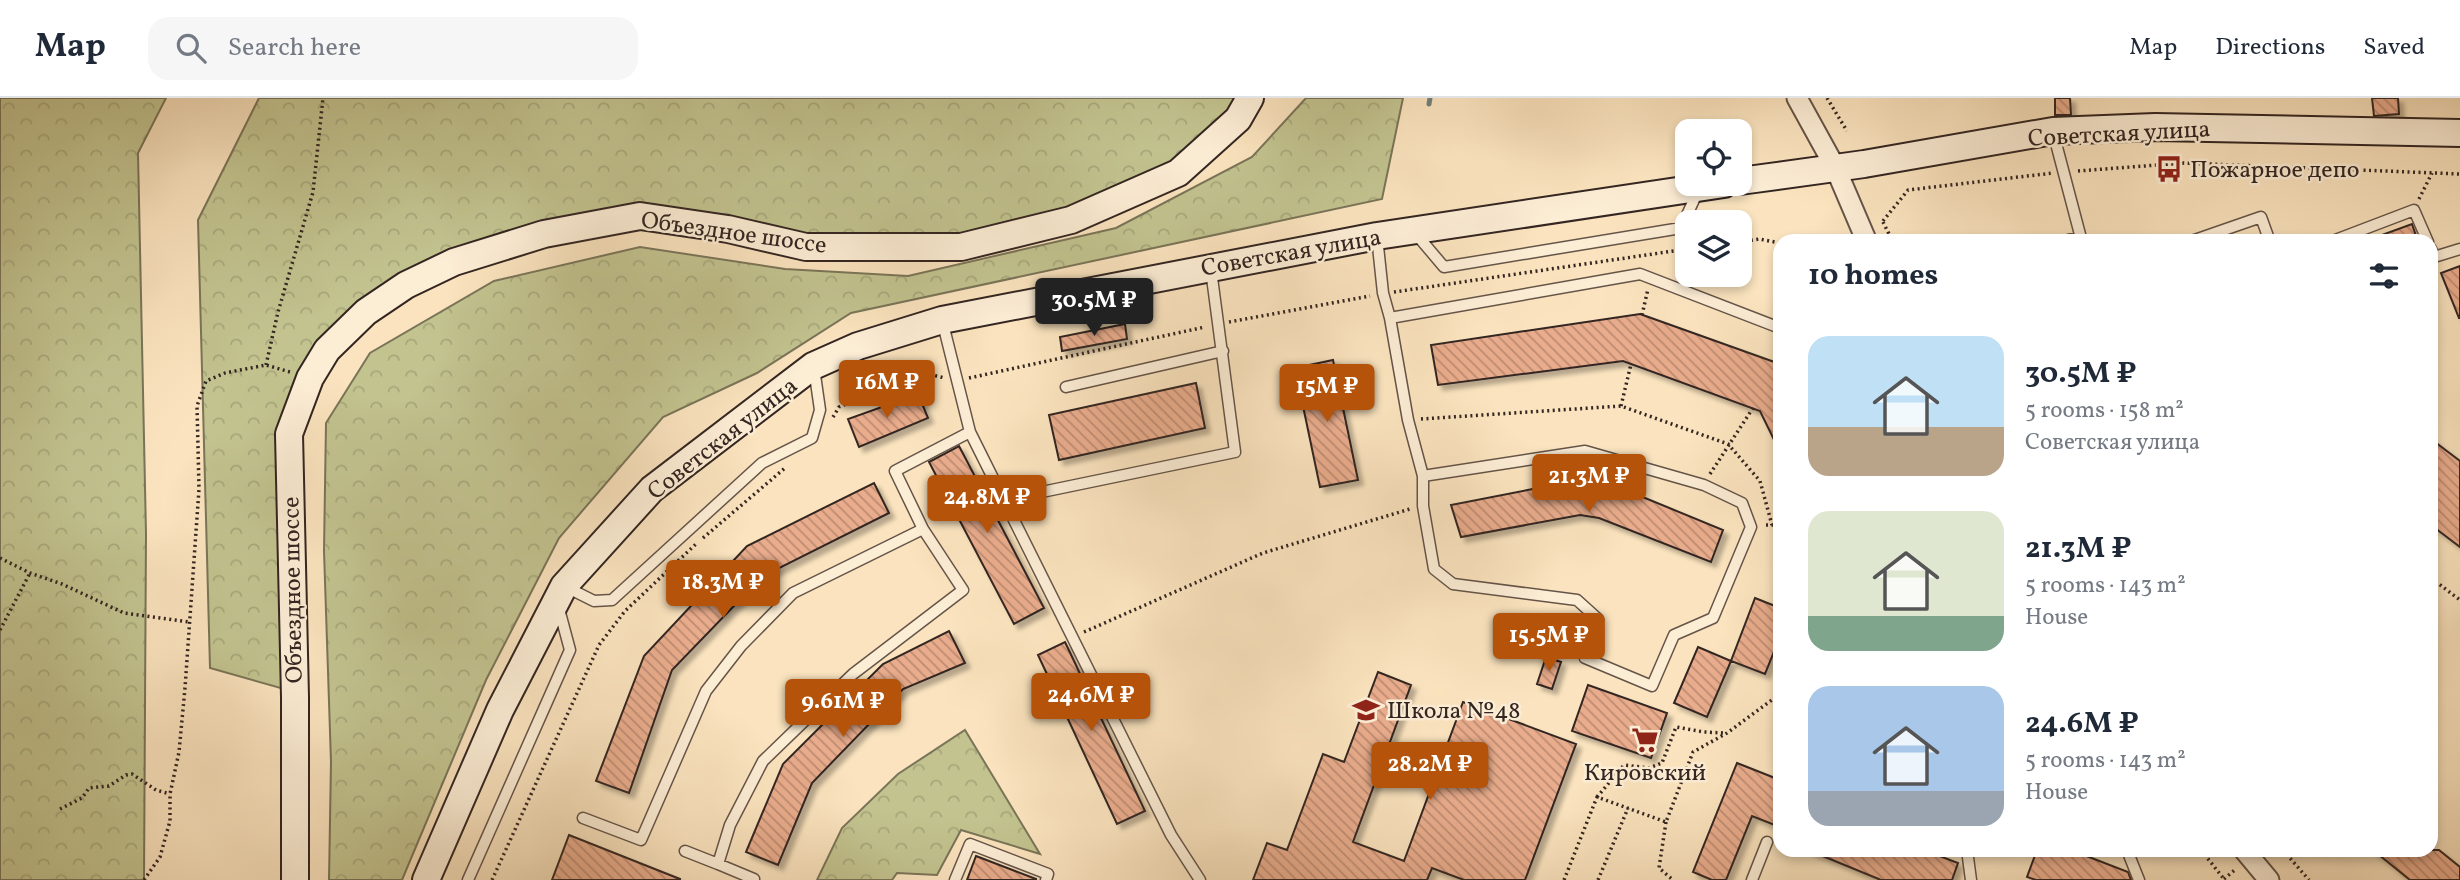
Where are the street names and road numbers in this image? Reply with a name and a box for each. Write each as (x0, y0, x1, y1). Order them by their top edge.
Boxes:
street label: Советская улица (2027, 113, 2211, 157)
street label: Объездное шоссе (639, 204, 829, 264)
street label: Советская улица (1198, 221, 1384, 287)
street label: Советская улица (641, 370, 806, 509)
street label: Объездное шоссе (275, 496, 313, 684)

